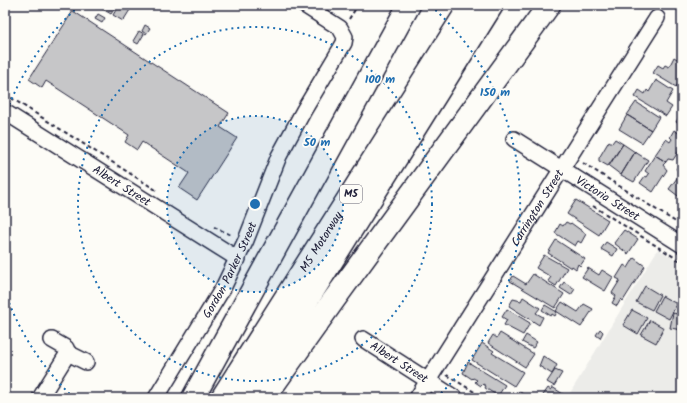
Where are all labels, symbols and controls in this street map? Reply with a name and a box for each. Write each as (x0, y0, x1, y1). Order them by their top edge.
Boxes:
text: 100 m (365, 70, 395, 89)
text: 150 m (480, 83, 510, 102)
text: 50 m (303, 133, 331, 152)
street label: Albert Street (89, 160, 155, 211)
street label: Carrington Street (506, 165, 569, 250)
street label: Victoria Street (572, 171, 644, 226)
road number: M5 (340, 185, 362, 203)
centre of rings (248, 197, 262, 211)
street label: M5 Motorway (295, 207, 348, 276)
street label: Gordon Parker Street (197, 219, 262, 322)
street label: Albert Street (366, 336, 432, 388)

